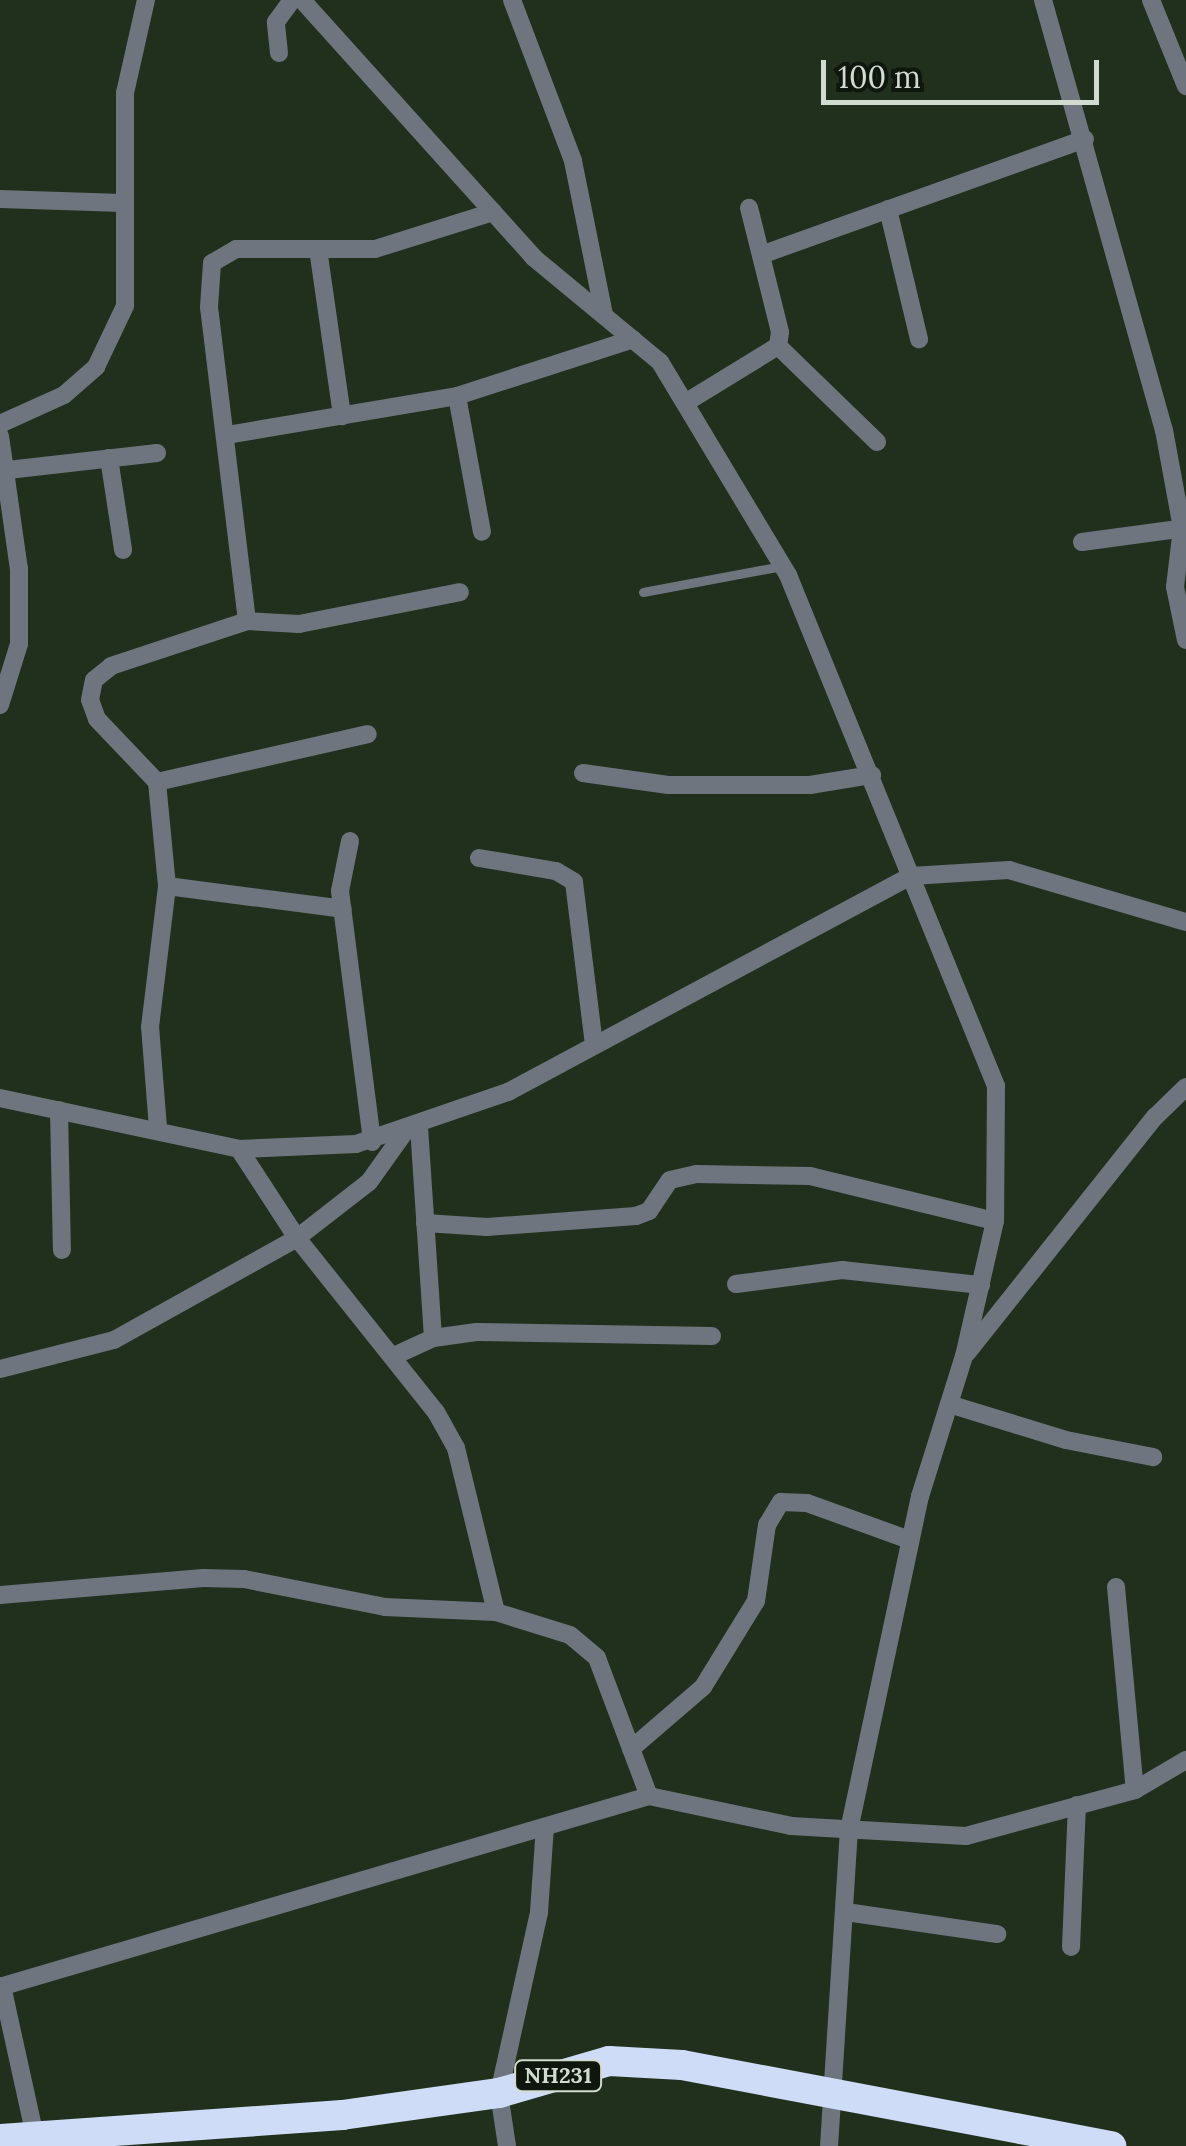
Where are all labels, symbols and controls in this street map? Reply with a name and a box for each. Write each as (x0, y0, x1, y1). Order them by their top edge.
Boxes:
scale bar (826, 40, 1104, 102)
text: 100 m (838, 58, 921, 96)
road number: NH231 (513, 2059, 603, 2093)

